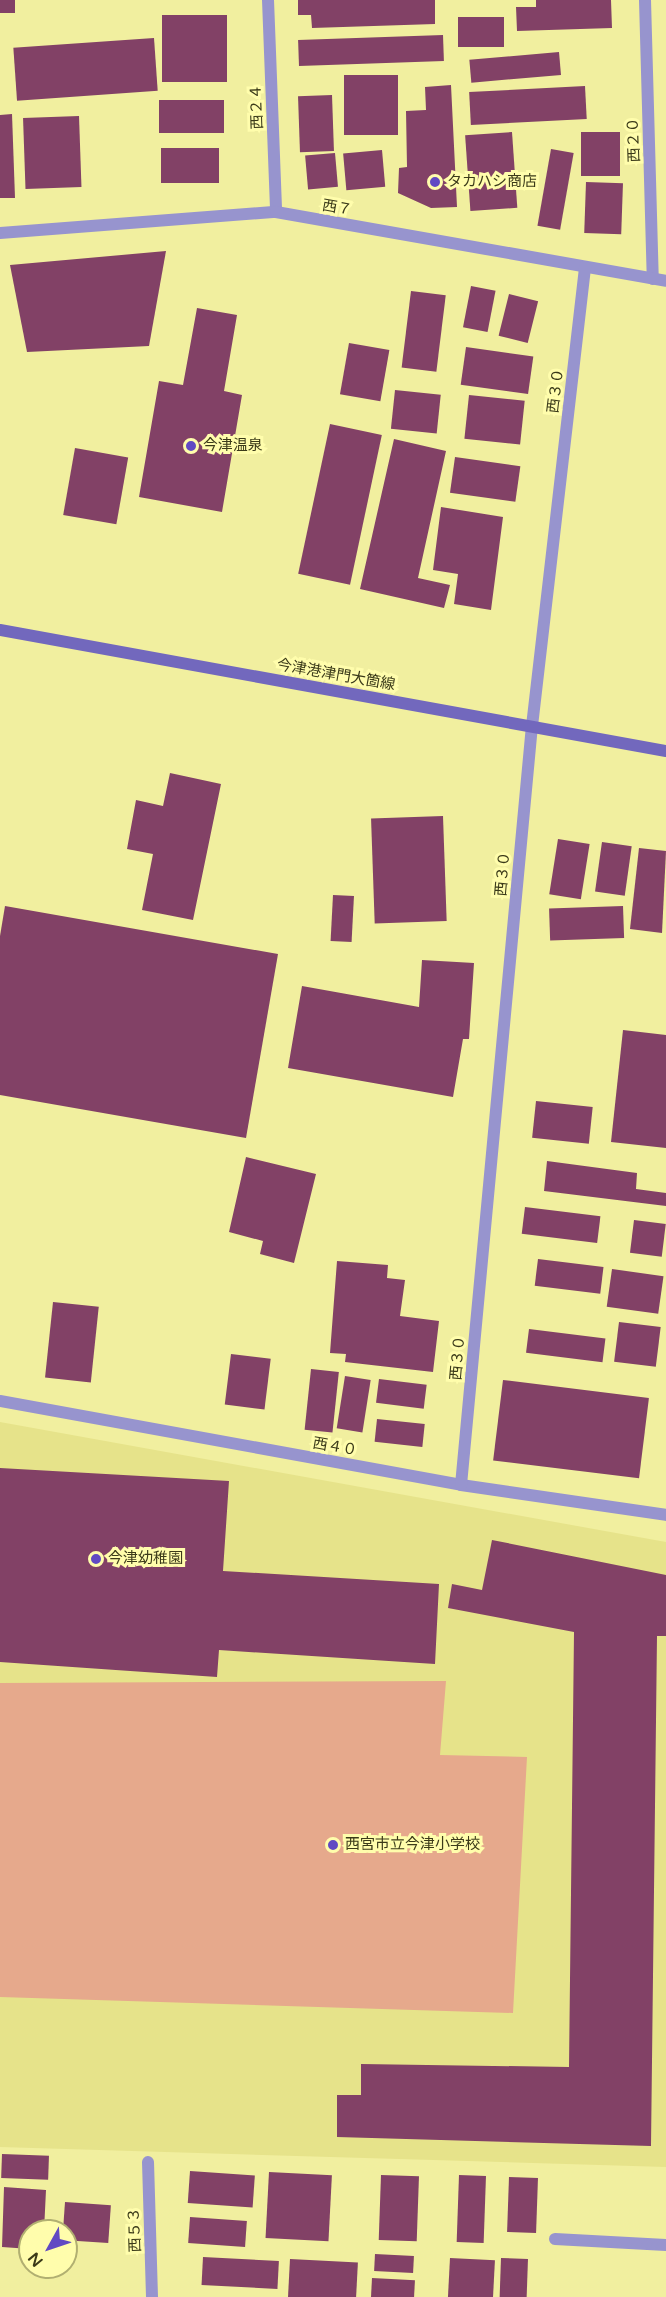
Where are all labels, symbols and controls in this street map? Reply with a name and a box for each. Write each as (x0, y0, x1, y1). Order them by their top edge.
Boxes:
street label: 西２４ (247, 84, 267, 130)
street label: 西２０ (624, 117, 644, 163)
place label: タカハシ商店 (447, 173, 537, 191)
marker: タカハシ商店 (428, 175, 442, 189)
street label: 西７ (321, 197, 353, 219)
street label: 西３０ (544, 368, 568, 414)
place label: 今津温泉 (203, 437, 263, 455)
marker: 今津温泉 (184, 439, 198, 453)
street label: 今津港津門大箇線 (275, 656, 397, 694)
street label: 西３０ (492, 851, 514, 897)
street label: 西３０ (447, 1335, 469, 1381)
street label: 西４０ (311, 1434, 359, 1460)
place label: 今津幼稚園 (108, 1550, 183, 1568)
marker: 今津幼稚園 (89, 1552, 103, 1566)
place label: 西宮市立今津小学校 (345, 1836, 480, 1854)
marker: 西宮市立今津小学校 (326, 1838, 340, 1852)
street label: 西５３ (125, 2207, 145, 2253)
north arrow (18, 2219, 78, 2279)
text: N (24, 2248, 48, 2271)

